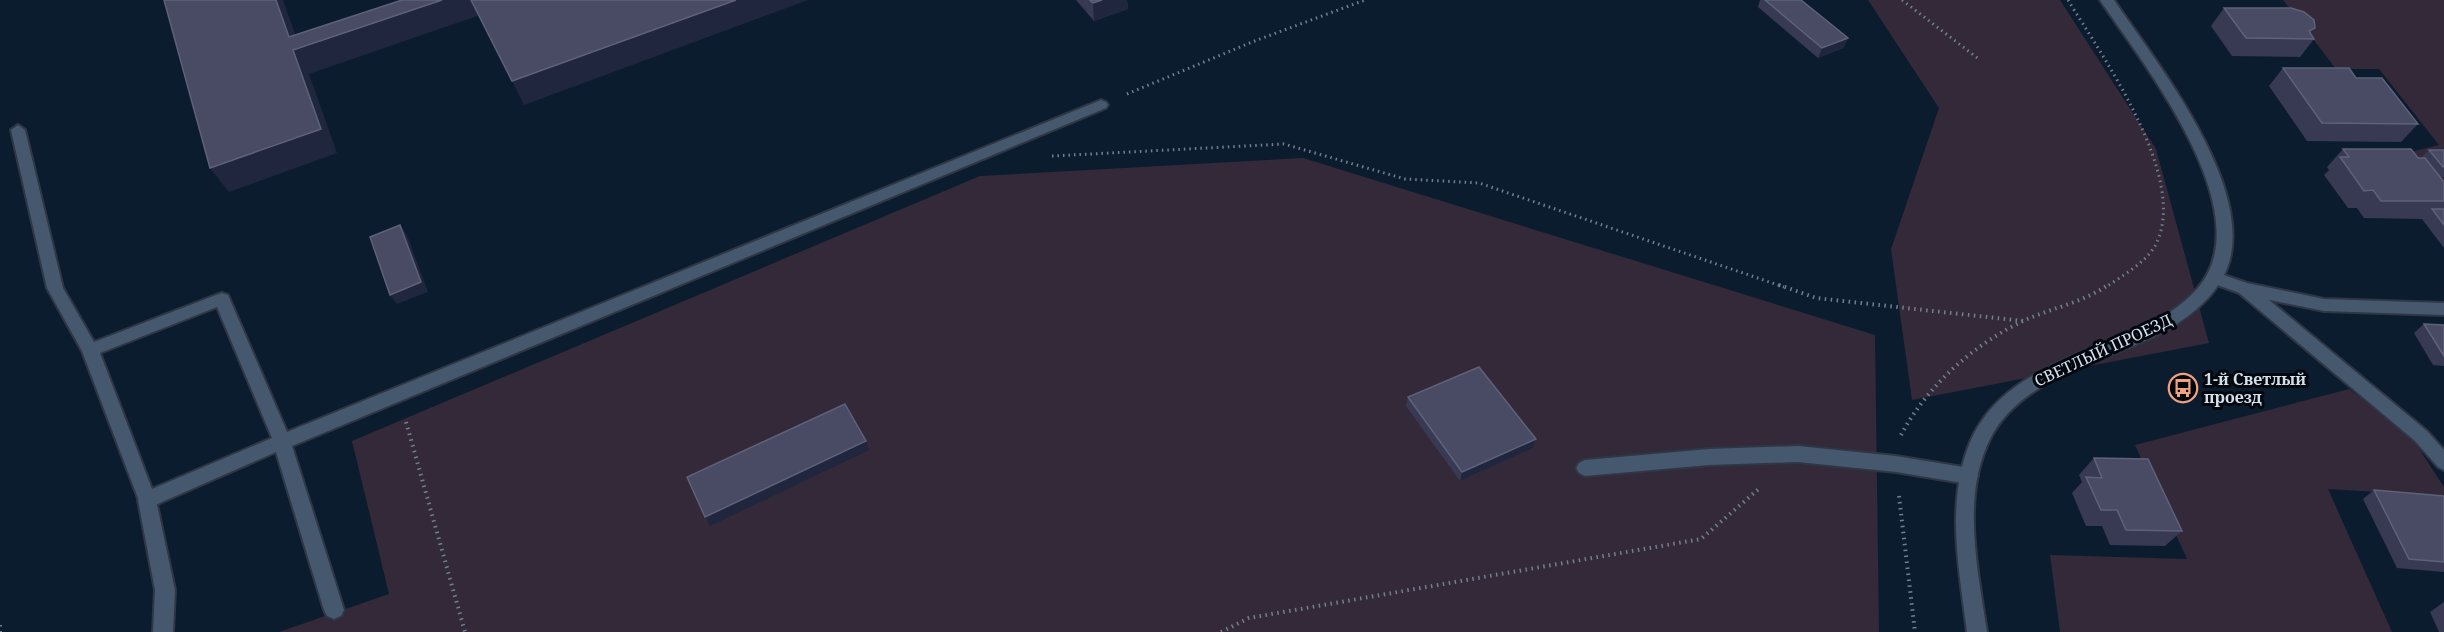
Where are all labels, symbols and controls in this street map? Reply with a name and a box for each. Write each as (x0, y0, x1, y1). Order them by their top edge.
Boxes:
street label: СВЕТЛЫЙ ПРОЕЗД (2031, 308, 2175, 392)
place label: 1-й Светлый проезд (2204, 368, 2306, 408)
bus stop icon: 1-й Светлый проезд (2167, 372, 2199, 404)

